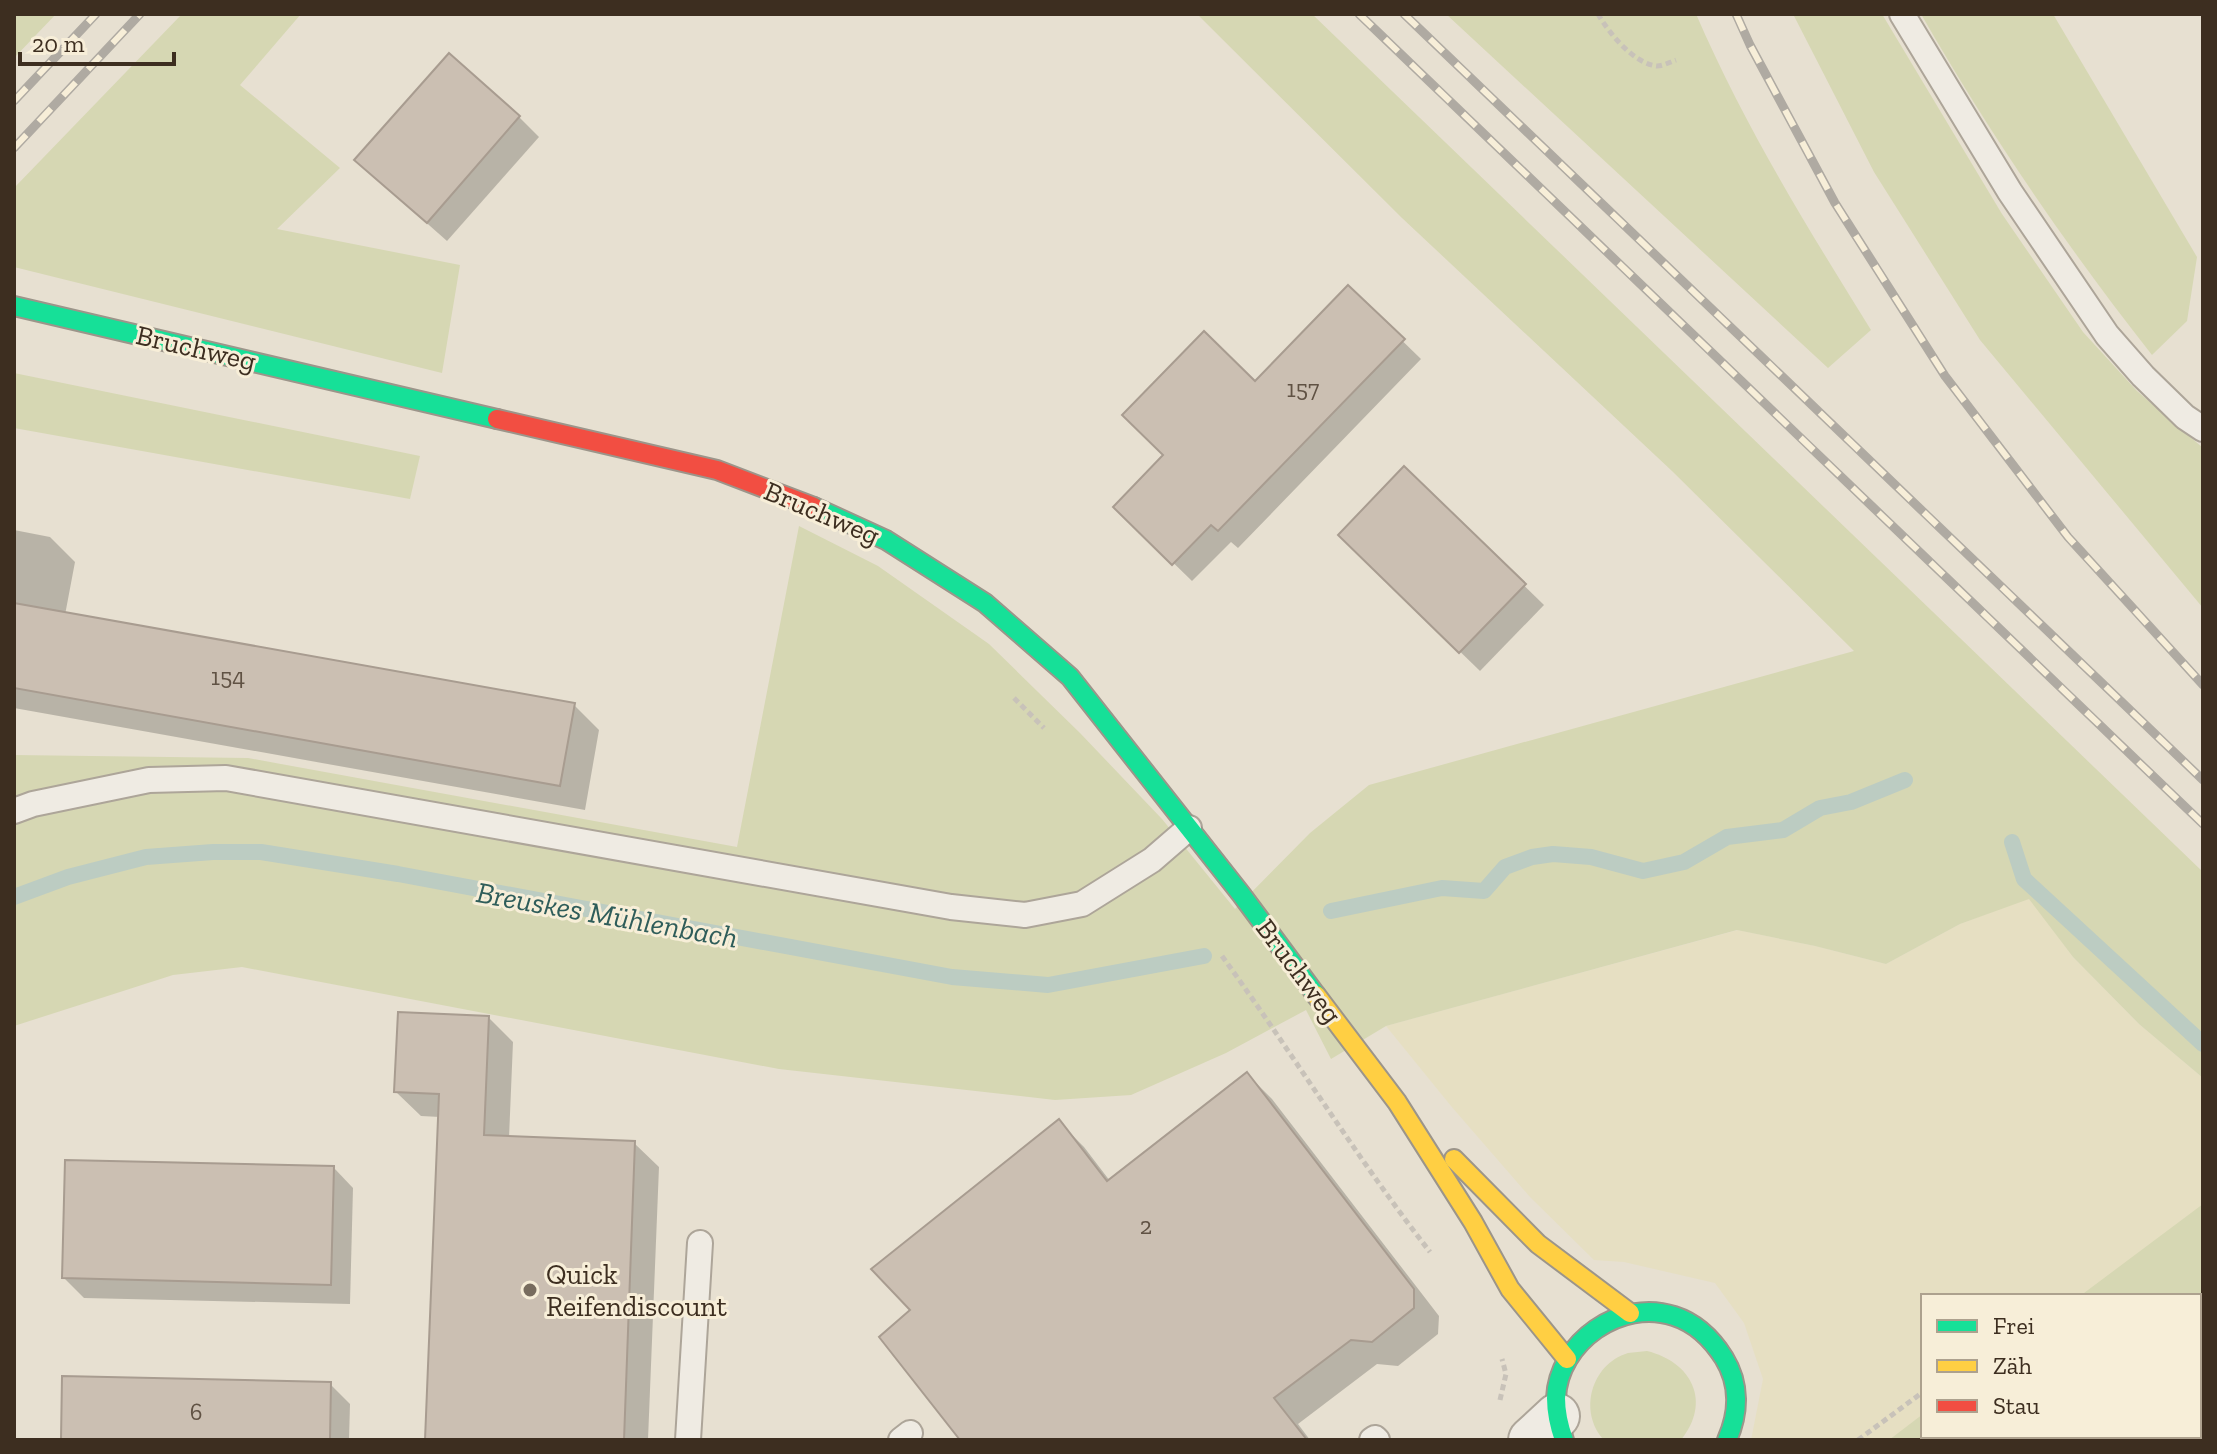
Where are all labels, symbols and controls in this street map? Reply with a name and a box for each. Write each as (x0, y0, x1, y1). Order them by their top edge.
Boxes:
scale bar (20, 16, 174, 66)
text: 20 m (32, 29, 85, 58)
street label: Bruchweg (133, 318, 259, 378)
house number: 157 (1287, 374, 1319, 403)
street label: Bruchweg (759, 474, 885, 552)
house number: 154 (211, 662, 245, 691)
water label: Breuskes Mühlenbach (474, 874, 740, 956)
street label: Bruchweg (1249, 912, 1349, 1030)
house number: 2 (1140, 1211, 1152, 1240)
place label: Quick Reifendiscount (546, 1258, 727, 1323)
marker: Quick Reifendiscount (521, 1281, 539, 1299)
legend (1921, 1294, 2201, 1438)
text: Frei (1993, 1311, 2035, 1340)
text: Zäh (1993, 1351, 2032, 1380)
text: Stau (1993, 1391, 2040, 1420)
house number: 6 (190, 1397, 202, 1426)

